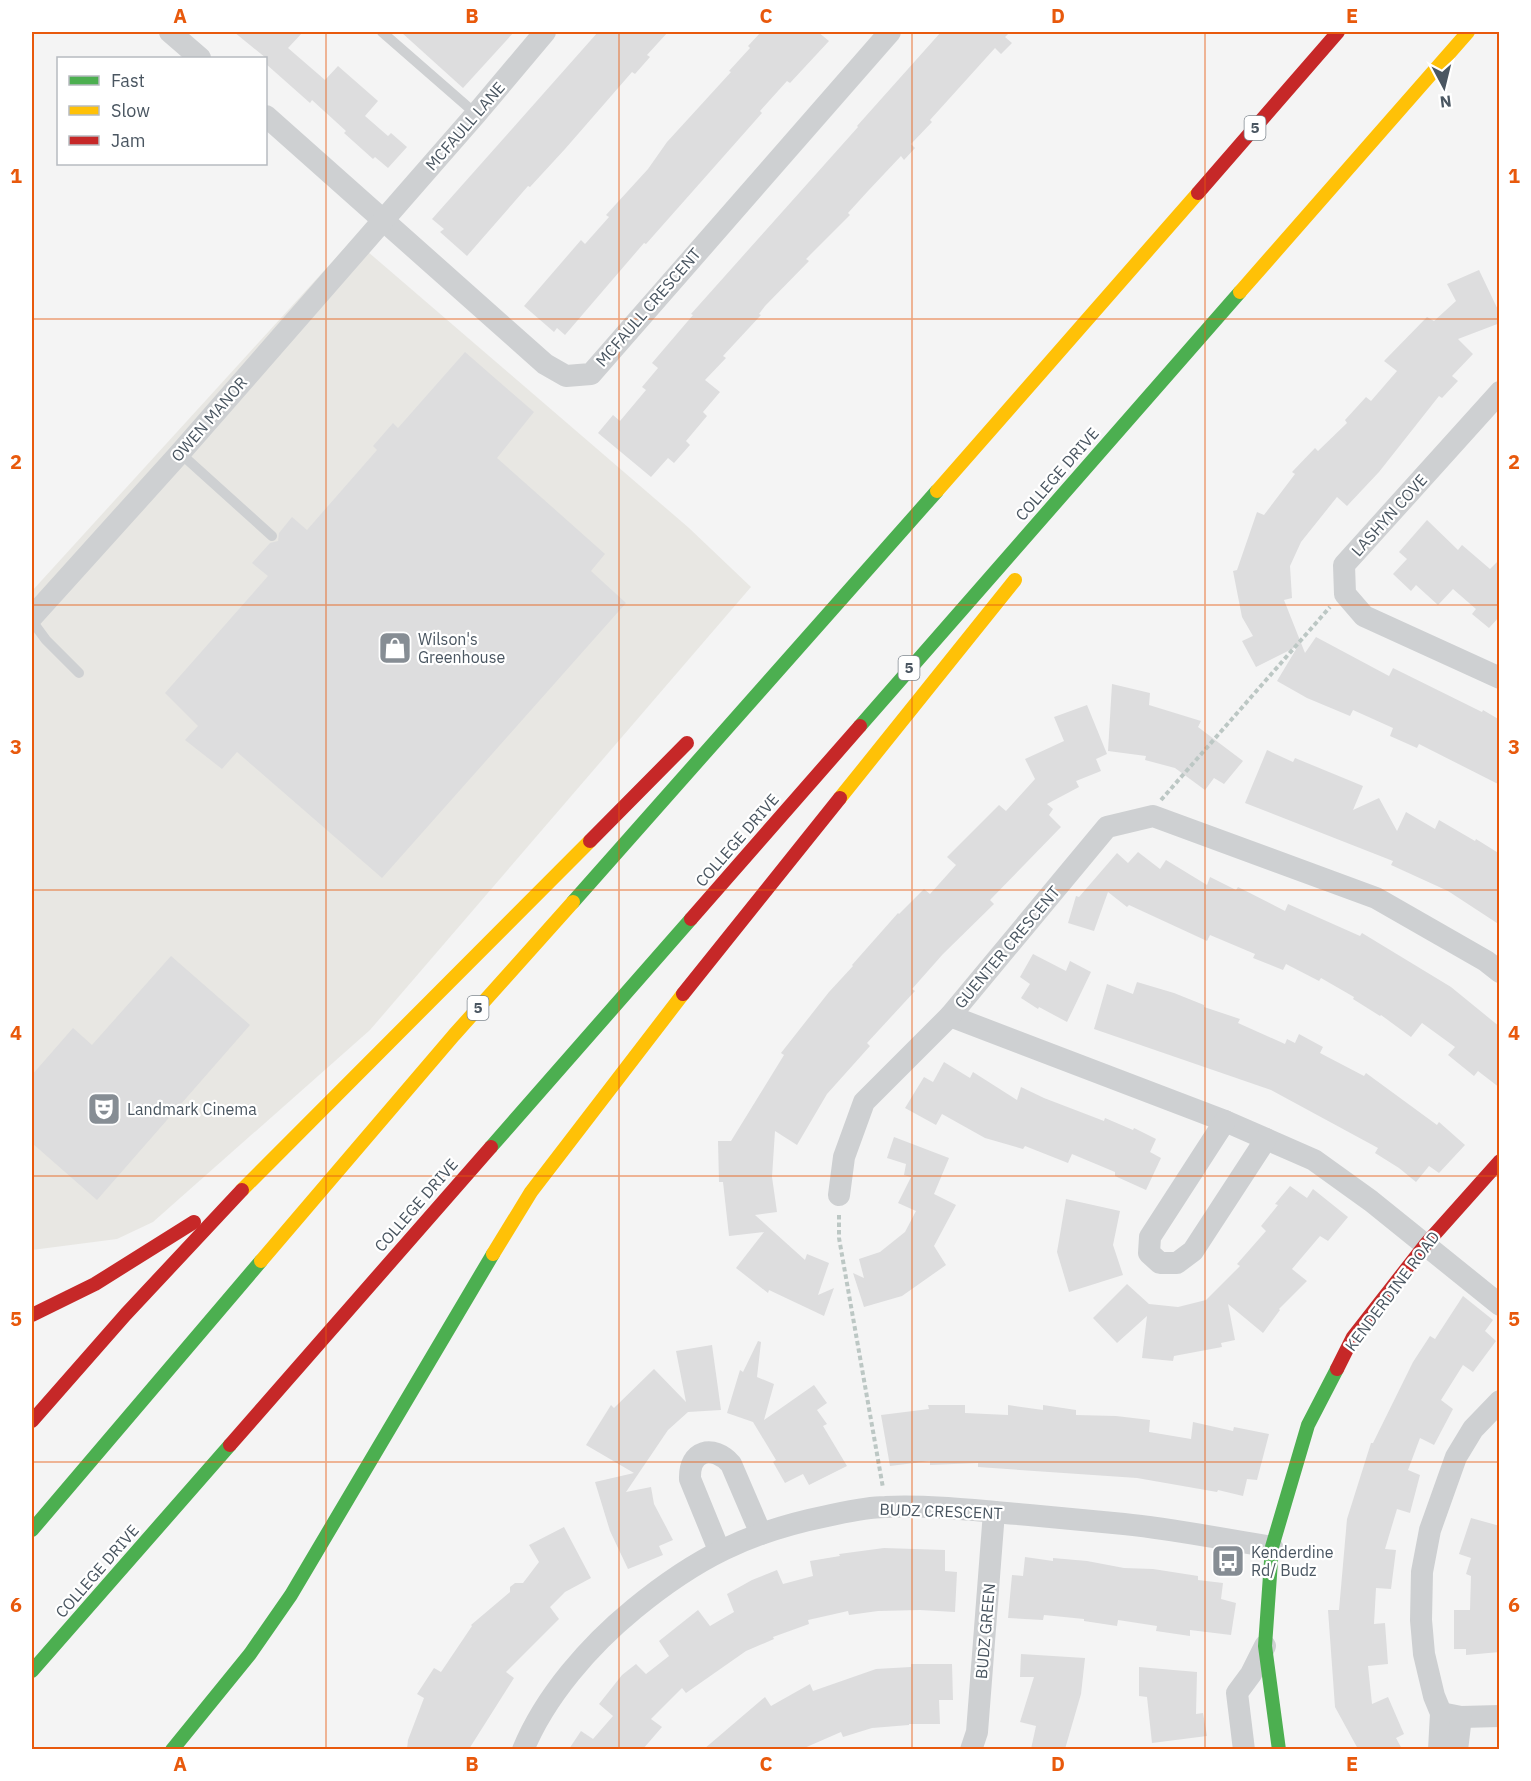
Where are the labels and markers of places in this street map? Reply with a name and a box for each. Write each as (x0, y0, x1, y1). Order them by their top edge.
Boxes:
place label: Wilson's Greenhouse (418, 629, 505, 667)
shop icon: Wilson's Greenhouse (377, 630, 413, 666)
theatre icon: Landmark Cinema (86, 1091, 122, 1127)
place label: Landmark Cinema (127, 1099, 257, 1119)
place label: Kenderdine Rd/ Budz (1251, 1542, 1334, 1580)
bus stop icon: Kenderdine Rd/ Budz (1210, 1543, 1246, 1579)

